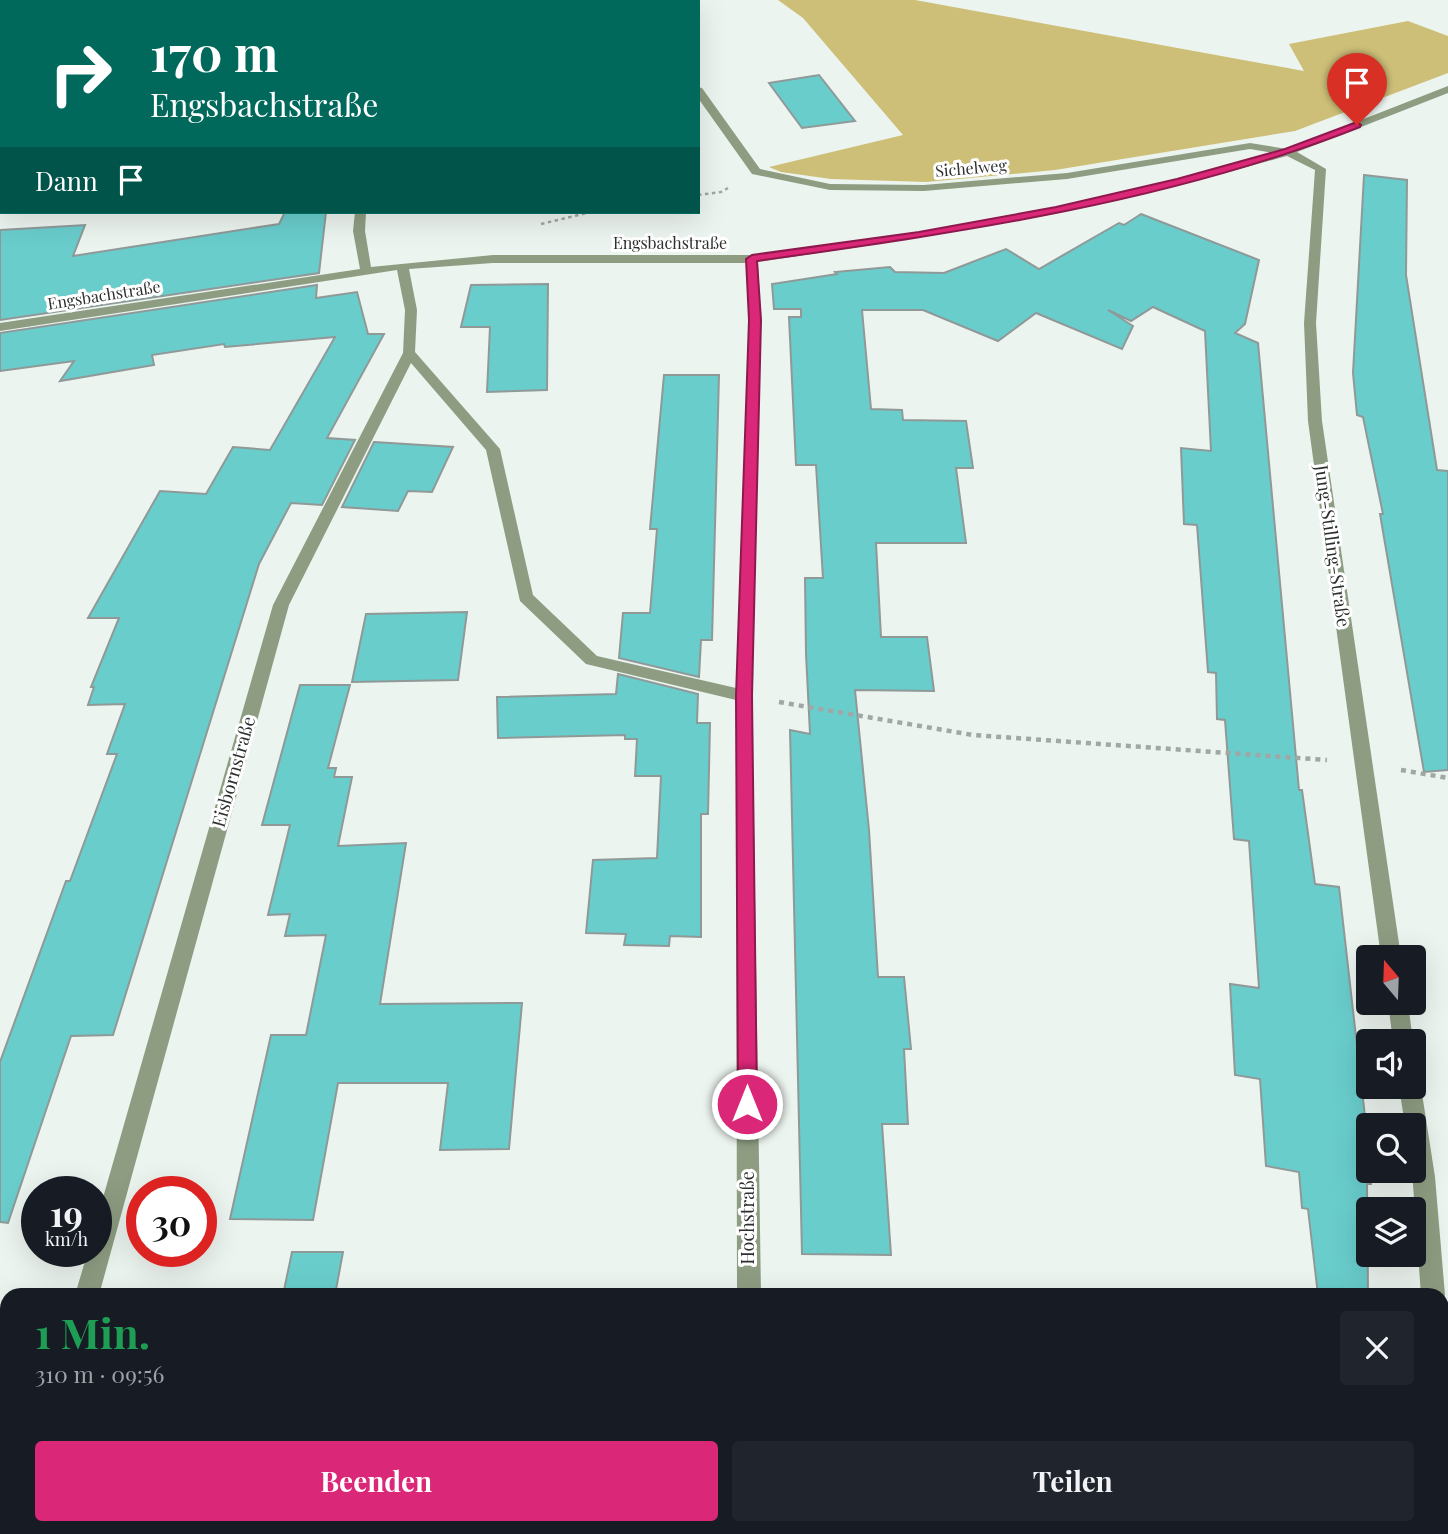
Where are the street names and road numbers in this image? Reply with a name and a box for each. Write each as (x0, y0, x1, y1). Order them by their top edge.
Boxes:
street label: Sichelweg (934, 154, 1008, 181)
street label: Engsbachstraße (613, 232, 727, 253)
street label: Engsbachstraße (46, 275, 162, 314)
street label: Jung-Stilling-Straße (1310, 462, 1356, 628)
street label: Eisbornstraße (206, 714, 260, 830)
street label: Hochstraße (735, 1171, 759, 1265)

